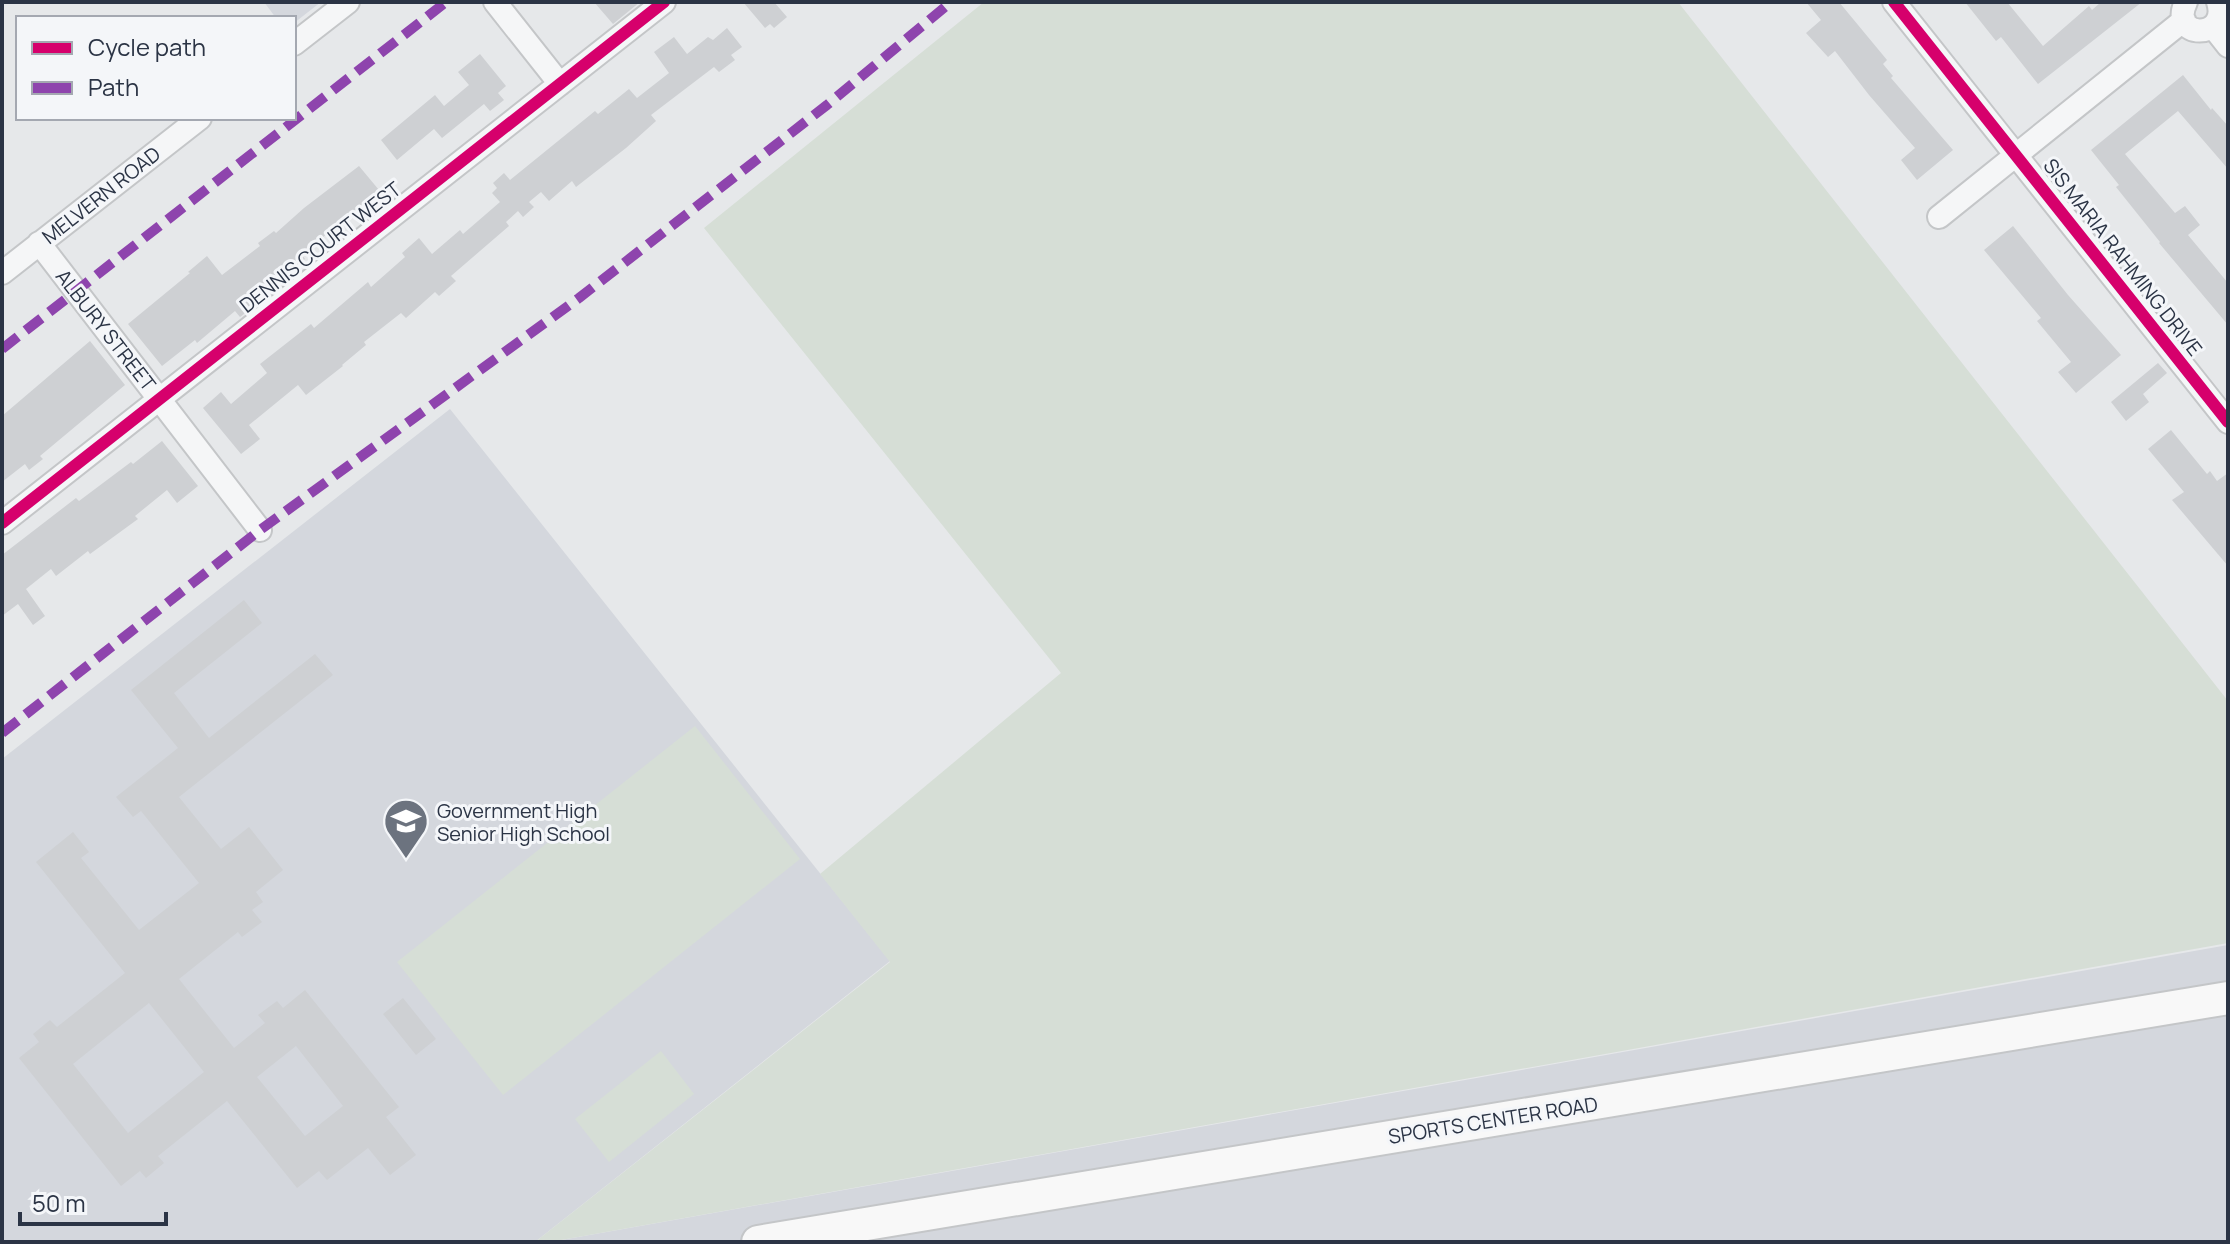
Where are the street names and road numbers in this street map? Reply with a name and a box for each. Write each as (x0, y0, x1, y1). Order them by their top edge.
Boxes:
street label: MELVERN ROAD (36, 140, 166, 250)
street label: SIS MARIA RAHMING DRIVE (2038, 153, 2208, 361)
street label: DENNIS COURT WEST (234, 175, 406, 319)
street label: ALBURY STREET (50, 264, 162, 396)
street label: SPORTS CENTER ROAD (1386, 1090, 1600, 1150)

